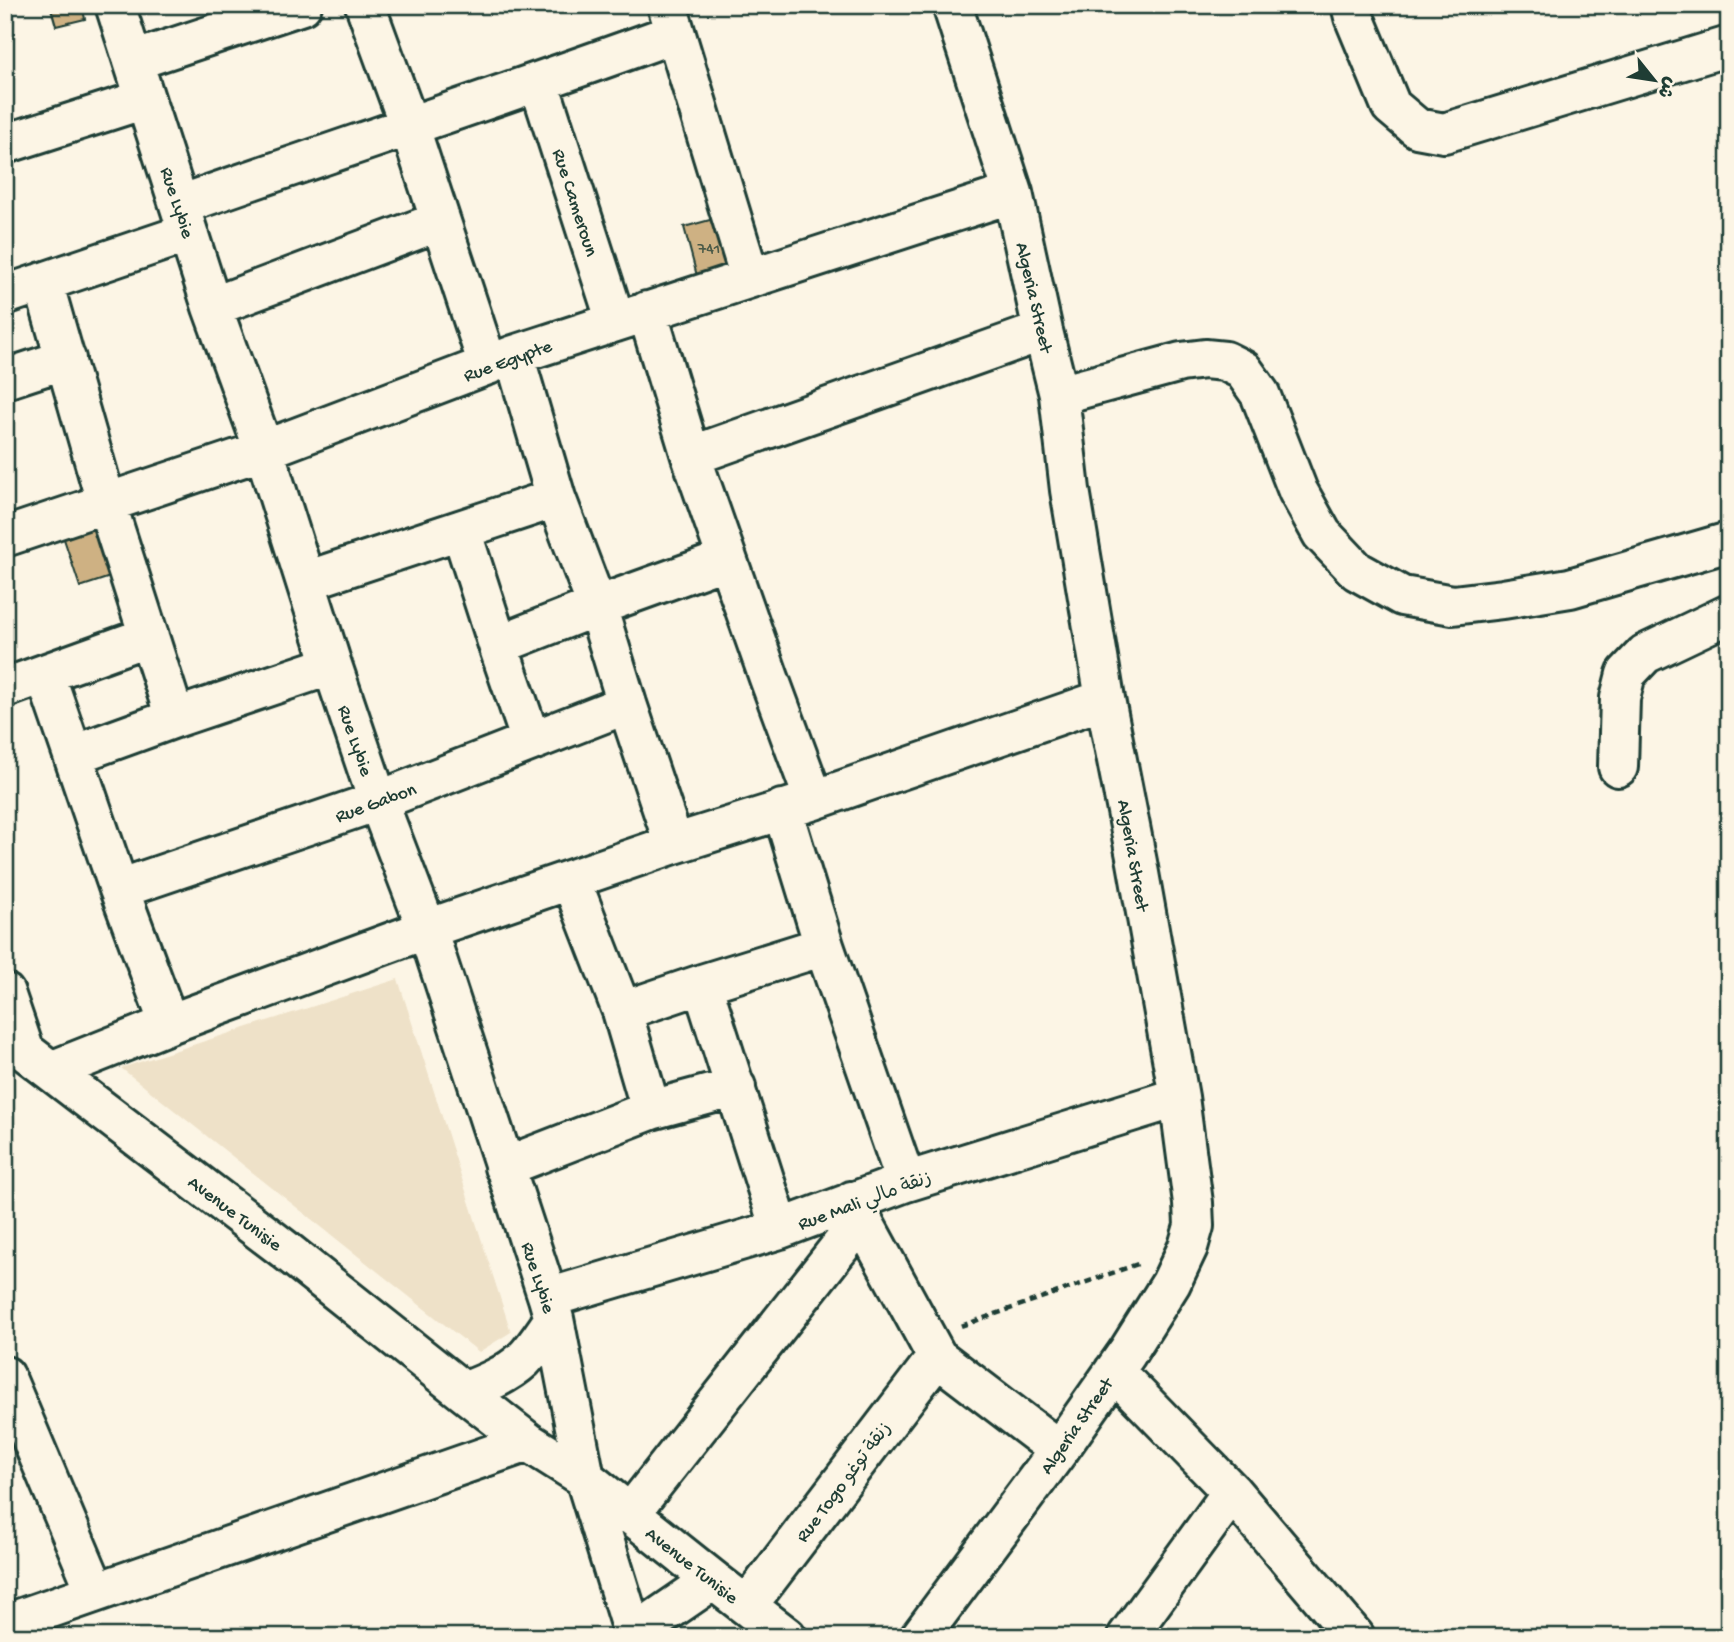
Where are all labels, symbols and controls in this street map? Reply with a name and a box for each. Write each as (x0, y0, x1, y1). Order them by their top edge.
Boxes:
north arrow (1618, 46, 1688, 116)
text: ش (1650, 72, 1681, 102)
street label: Rue Cameroun (545, 146, 602, 260)
street label: Rue Lybie (153, 165, 198, 242)
street label: Algeria Street (1009, 240, 1057, 357)
house number: 741 (697, 241, 720, 260)
street label: Rue Egypte (461, 336, 556, 389)
street label: Rue Lybie (331, 703, 377, 780)
street label: Rue Gabon (332, 779, 420, 830)
street label: Algeria Street (1110, 798, 1153, 915)
street label: Rue Mali زنقة مالي (795, 1167, 936, 1239)
street label: Avenue Tunisie (182, 1172, 286, 1258)
street label: Rue Lybie (514, 1240, 559, 1317)
street label: Algeria Street (1036, 1372, 1121, 1480)
street label: Rue Togo زنقة توغو (792, 1418, 897, 1548)
street label: Avenue Tunisie (640, 1523, 742, 1610)

